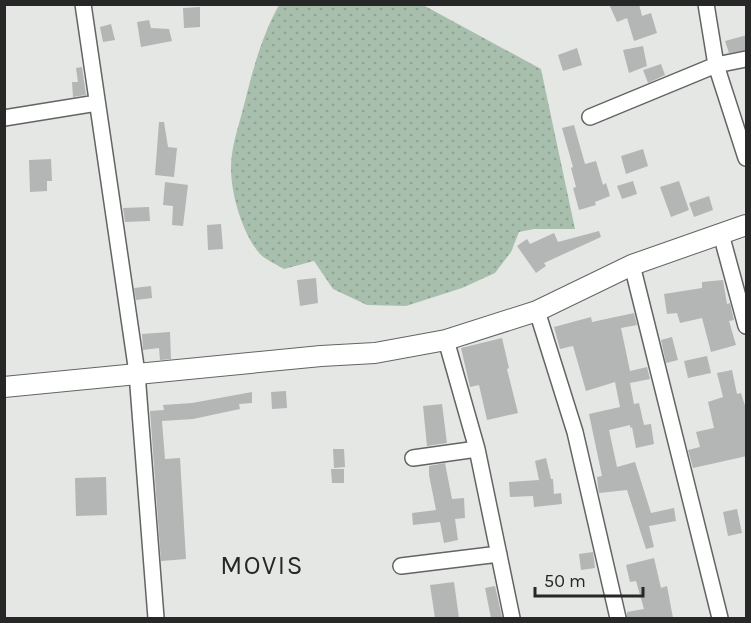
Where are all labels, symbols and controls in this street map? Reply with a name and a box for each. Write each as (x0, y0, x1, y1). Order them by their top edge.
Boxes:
district label: MOVIS (220, 550, 304, 581)
scale bar (535, 560, 643, 598)
text: 50 m (544, 570, 586, 592)

